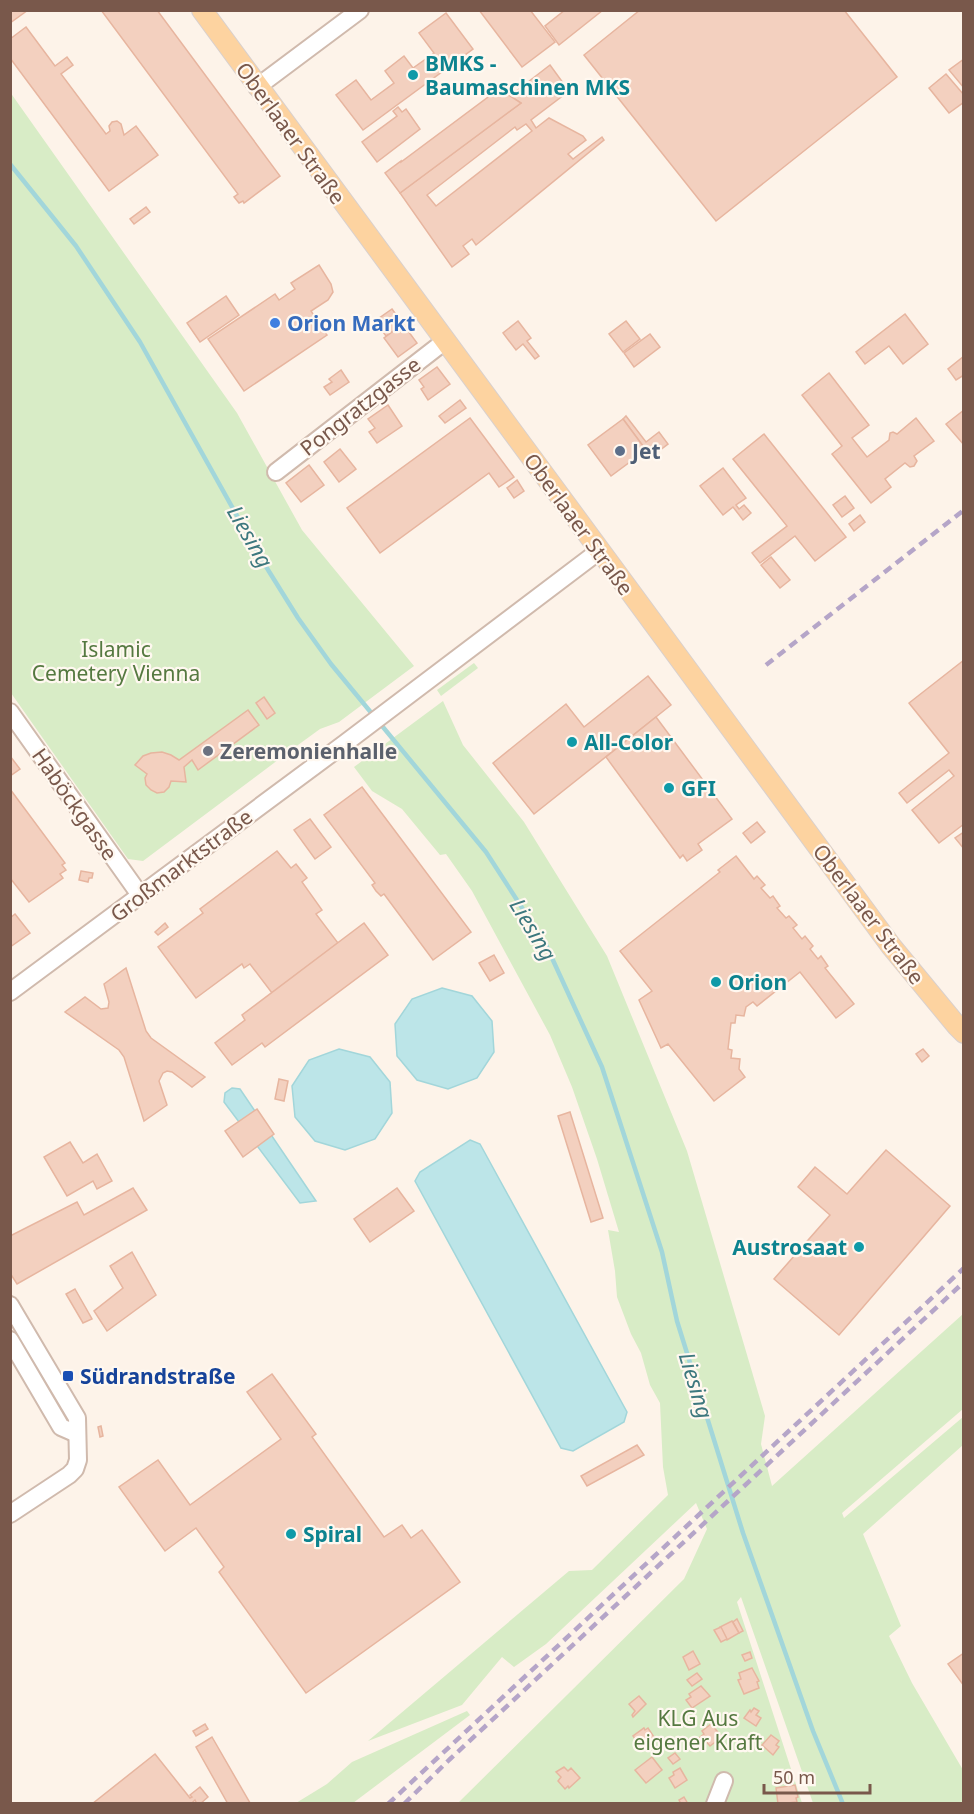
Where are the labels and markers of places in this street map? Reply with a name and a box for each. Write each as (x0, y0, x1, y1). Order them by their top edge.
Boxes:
place label: BMKS - Baumaschinen MKS (425, 49, 630, 101)
marker: BMKS - Baumaschinen MKS (406, 68, 420, 82)
place label: Orion Markt (287, 309, 415, 337)
marker: Orion Markt (268, 316, 282, 330)
place label: Jet (630, 437, 661, 465)
marker: Jet (613, 444, 627, 458)
place label: All-Color (584, 728, 674, 756)
marker: All-Color (565, 735, 579, 749)
place label: Zeremonienhalle (220, 737, 397, 765)
marker: Zeremonienhalle (201, 744, 215, 758)
place label: GFI (681, 774, 716, 802)
marker: GFI (662, 781, 676, 795)
place label: Orion (728, 968, 787, 996)
marker: Orion (709, 975, 723, 989)
place label: Austrosaat (732, 1233, 847, 1261)
marker: Austrosaat (852, 1240, 866, 1254)
place label: Südrandstraße (80, 1362, 235, 1390)
marker: Südrandstraße (61, 1369, 75, 1383)
place label: Spiral (303, 1520, 362, 1548)
marker: Spiral (284, 1527, 298, 1541)

